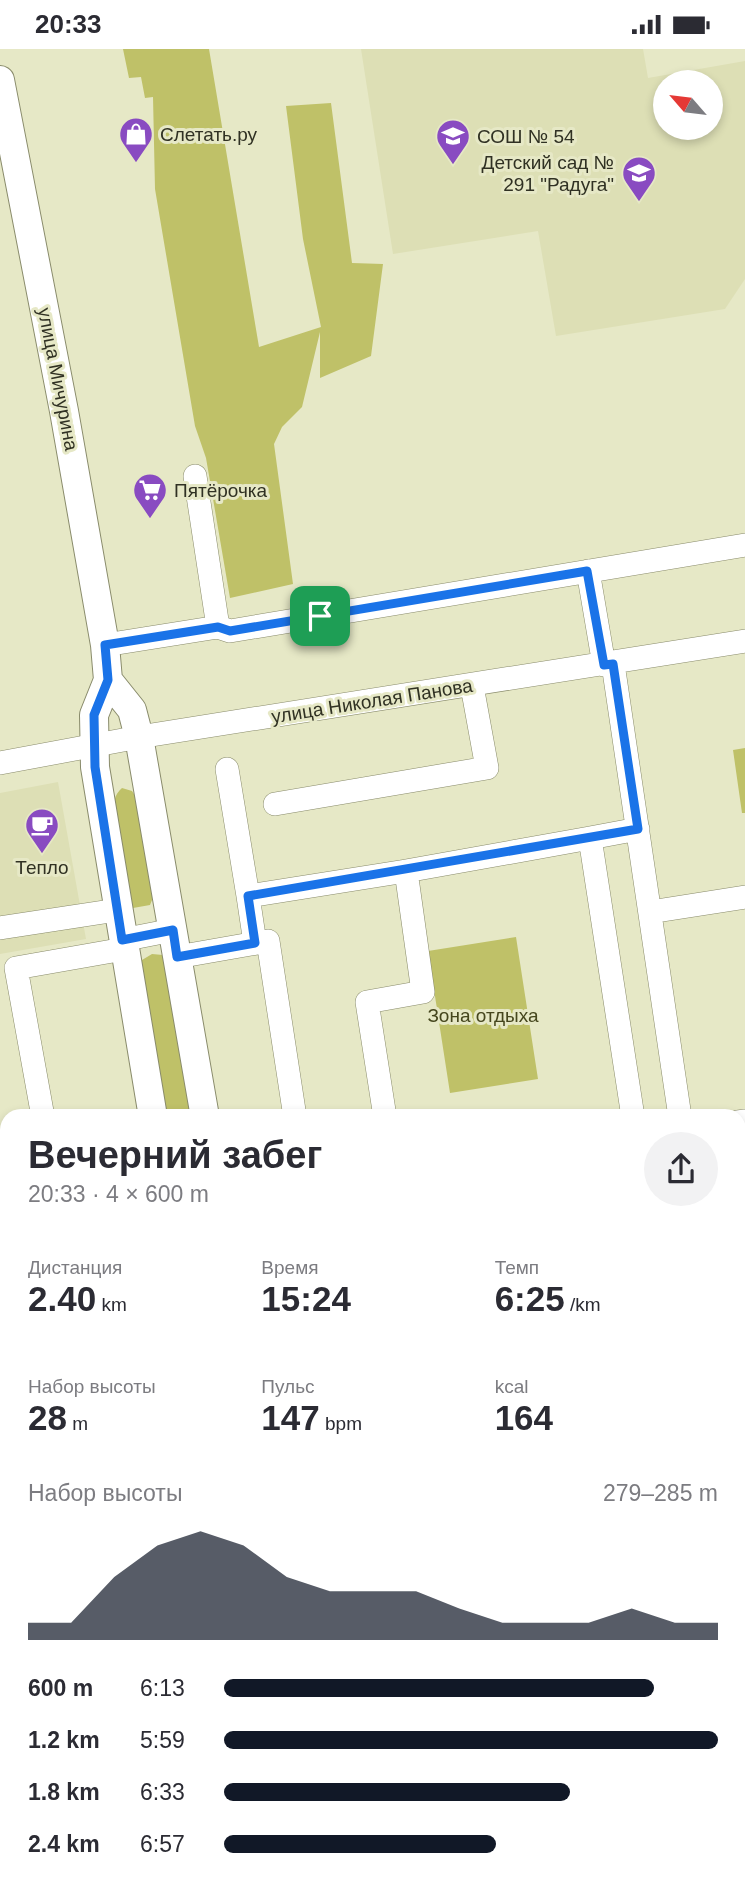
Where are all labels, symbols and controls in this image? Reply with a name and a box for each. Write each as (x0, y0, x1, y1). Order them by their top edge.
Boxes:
text: 20:33 (35, 9, 102, 39)
north arrow (653, 70, 723, 140)
map controls (653, 70, 723, 140)
shop icon: Слетать.ру (117, 115, 155, 164)
school or university icon: СОШ № 54 (434, 117, 472, 166)
place label: Слетать.ру (160, 124, 258, 145)
place label: СОШ № 54 (477, 126, 575, 147)
place label: Детский сад № 291 "Радуга" (482, 152, 614, 195)
school or university icon: Детский сад № 291 "Радуга" (620, 154, 658, 203)
street label: улица Мичурина (34, 306, 82, 453)
supermarket icon: Пятёрочка (131, 471, 169, 520)
place label: Пятёрочка (174, 480, 268, 501)
pin (290, 586, 350, 646)
icon: arrive (301, 597, 339, 635)
street label: улица Николая Панова (270, 675, 475, 727)
cafe icon: Тепло (23, 806, 61, 855)
place label: Тепло (15, 857, 69, 878)
park label: Зона отдыха (427, 1005, 539, 1026)
button: share (644, 1132, 718, 1206)
text: Вечерний забег (28, 1134, 322, 1176)
text: 20:33 · 4 × 600 m (28, 1181, 209, 1207)
text: Дистанция (28, 1257, 122, 1278)
text: Время (261, 1257, 319, 1278)
text: Темп (495, 1257, 539, 1278)
text: 2.40 (28, 1279, 96, 1318)
text: 15:24 (261, 1279, 351, 1318)
text: 6:25 (495, 1279, 565, 1318)
text: km (96, 1294, 127, 1315)
text: /km (565, 1294, 601, 1315)
text: Набор высоты (28, 1376, 156, 1397)
text: Пульс (261, 1376, 315, 1397)
text: kcal (495, 1376, 528, 1397)
text: 28 (28, 1398, 67, 1437)
text: 147 (261, 1398, 320, 1437)
text: 164 (495, 1398, 553, 1437)
text: m (67, 1413, 88, 1434)
text: bpm (320, 1413, 362, 1434)
text: Набор высоты (28, 1480, 182, 1506)
text: 279–285 m (603, 1480, 718, 1506)
text: 600 m (28, 1675, 93, 1701)
text: 6:13 (140, 1675, 185, 1701)
text: 1.2 km (28, 1727, 100, 1753)
text: 5:59 (140, 1727, 185, 1753)
text: 1.8 km (28, 1779, 100, 1805)
text: 6:33 (140, 1779, 185, 1805)
text: 2.4 km (28, 1831, 100, 1857)
text: 6:57 (140, 1831, 185, 1857)

